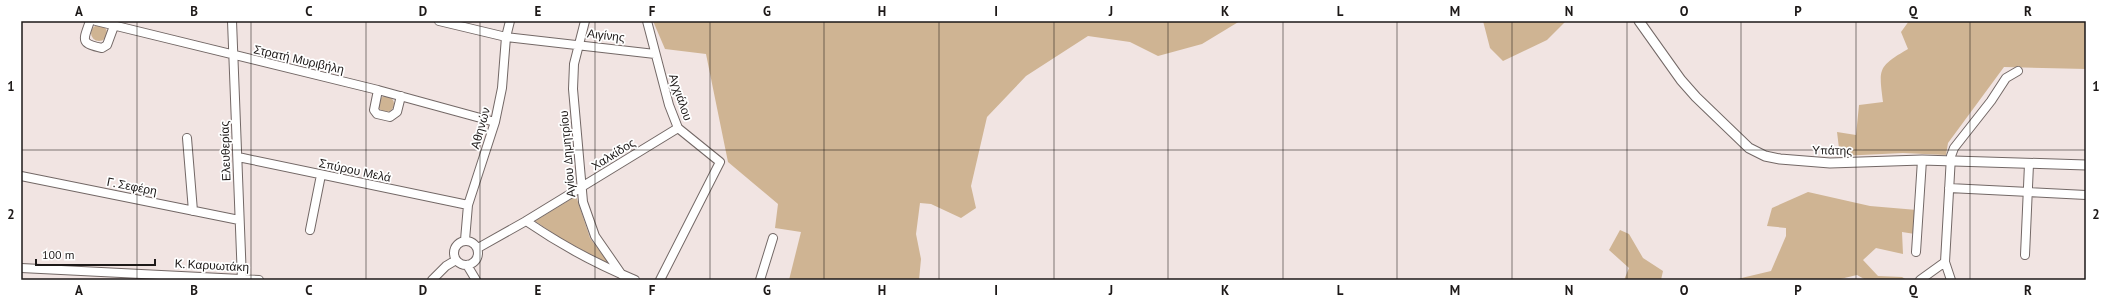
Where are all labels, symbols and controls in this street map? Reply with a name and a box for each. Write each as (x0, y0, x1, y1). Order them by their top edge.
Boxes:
text: A (75, 3, 83, 20)
text: B (190, 3, 198, 20)
text: C (305, 3, 313, 20)
text: D (419, 3, 427, 20)
text: E (535, 3, 542, 20)
text: F (649, 3, 656, 20)
text: G (763, 3, 771, 20)
text: H (878, 3, 886, 20)
text: I (994, 3, 998, 20)
text: J (1108, 3, 1113, 20)
text: K (1221, 3, 1229, 20)
text: L (1337, 3, 1344, 20)
text: M (1450, 3, 1460, 20)
text: N (1565, 3, 1573, 20)
text: O (1680, 3, 1689, 20)
text: P (1794, 3, 1802, 20)
text: Q (1909, 3, 1919, 20)
text: R (2024, 3, 2032, 20)
street label: Αιγίνης (586, 25, 626, 45)
street label: Στρατή Μυριβήλη (252, 41, 346, 77)
street label: Αγχιάλου (666, 72, 696, 122)
text: 1 (7, 78, 15, 95)
text: 1 (2092, 78, 2100, 95)
street label: Αθηνών (467, 105, 493, 151)
street label: Αγίου Δημητρίου (556, 110, 578, 198)
street label: Ελευθερίας (216, 120, 234, 181)
street label: Χαλκίδος (588, 135, 638, 173)
street label: Υπάτης (1812, 142, 1852, 158)
street label: Σπύρου Μελά (318, 155, 392, 185)
street label: Γ. Σεφέρη (106, 174, 158, 198)
text: 2 (7, 206, 15, 223)
text: 2 (2092, 206, 2100, 223)
scale bar (36, 241, 155, 267)
text: 100 m (42, 247, 75, 262)
street label: Κ. Καρυωτάκη (174, 256, 250, 274)
text: A (75, 282, 83, 299)
text: B (190, 282, 198, 299)
text: C (305, 282, 313, 299)
text: D (419, 282, 427, 299)
text: E (535, 282, 542, 299)
text: F (649, 282, 656, 299)
text: G (763, 282, 771, 299)
text: H (878, 282, 886, 299)
text: I (994, 282, 998, 299)
text: J (1108, 282, 1113, 299)
text: K (1221, 282, 1229, 299)
text: L (1337, 282, 1344, 299)
text: M (1450, 282, 1460, 299)
text: N (1565, 282, 1573, 299)
text: O (1680, 282, 1689, 299)
text: P (1794, 282, 1802, 299)
text: Q (1909, 282, 1919, 299)
text: R (2024, 282, 2032, 299)

